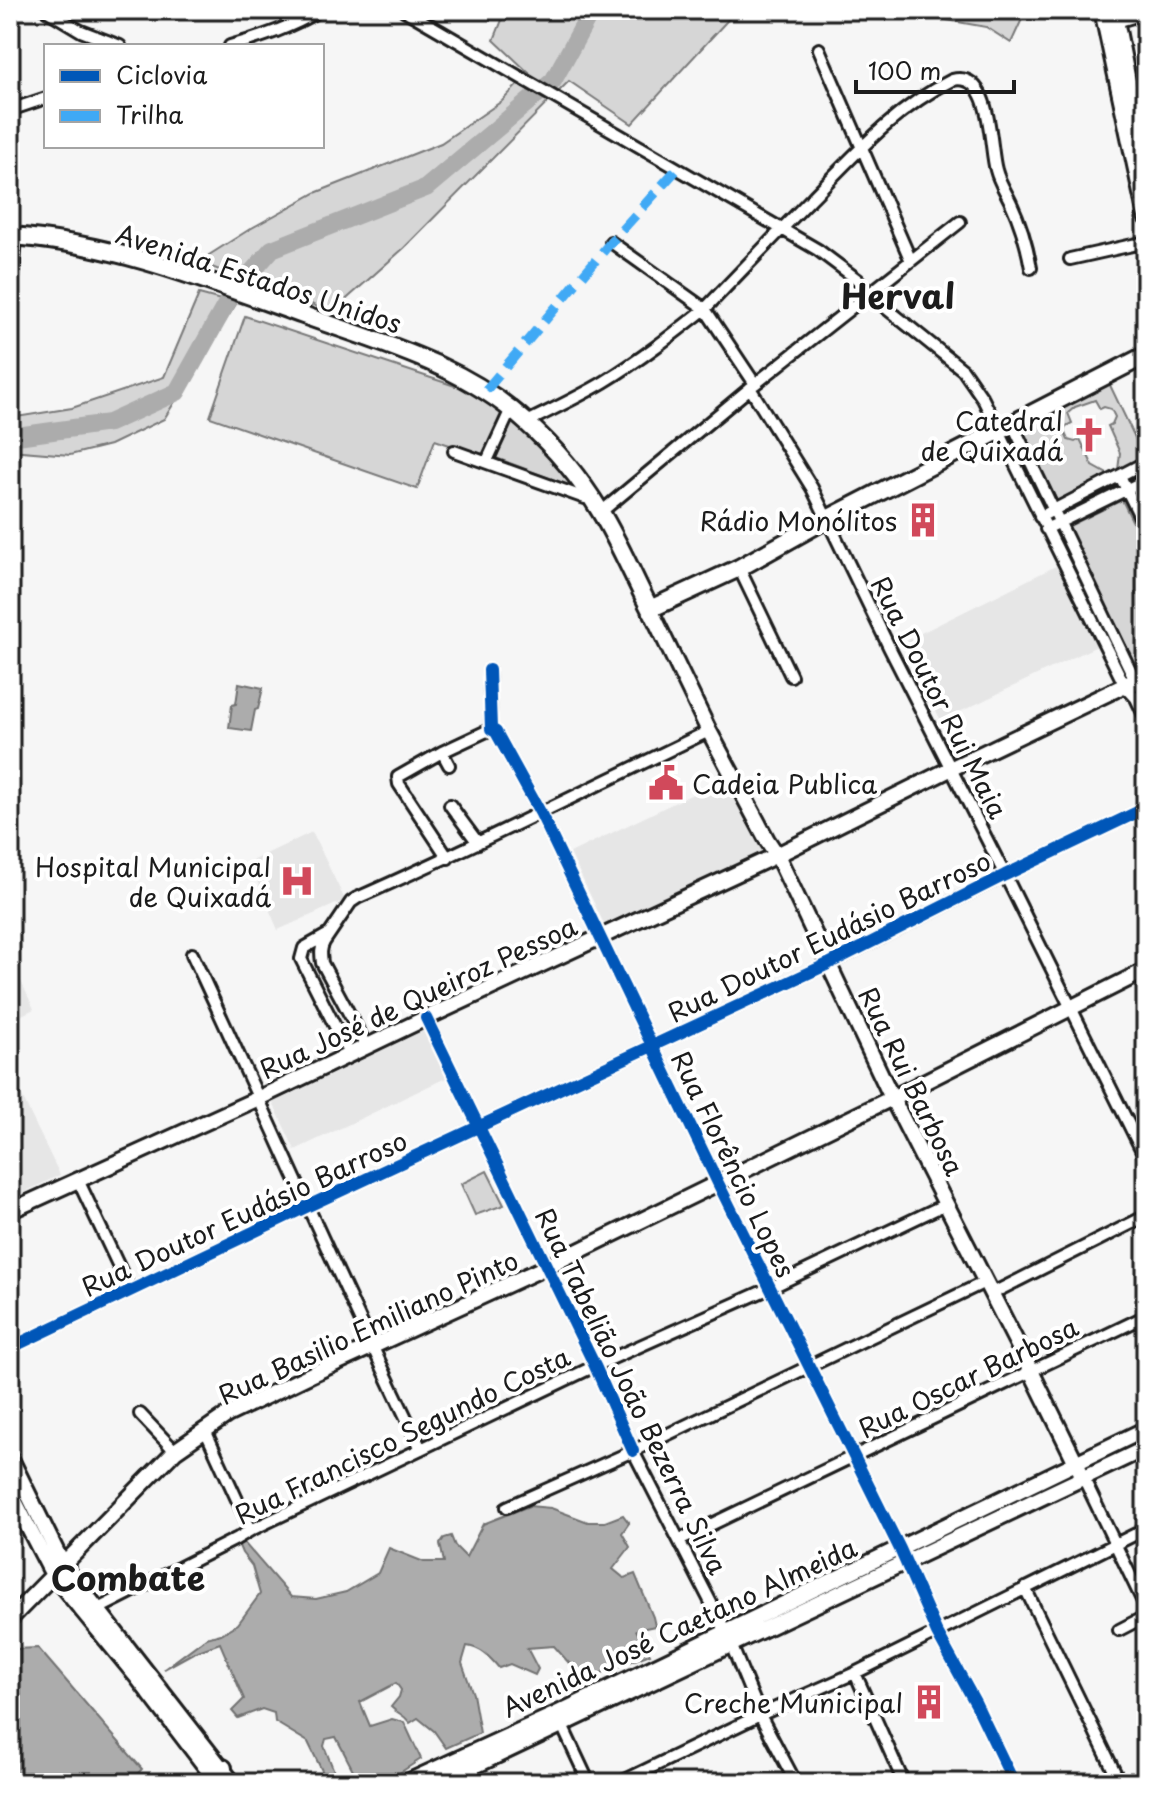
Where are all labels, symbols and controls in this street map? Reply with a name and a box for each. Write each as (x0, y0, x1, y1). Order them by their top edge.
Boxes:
legend (44, 44, 324, 148)
scale bar (856, 44, 1014, 94)
text: 100 m (868, 52, 941, 88)
text: Ciclovia (116, 56, 207, 92)
text: Trilha (116, 96, 183, 132)
street label: Avenida Estados Unidos (111, 213, 407, 343)
district label: Herval (841, 269, 955, 321)
place label: Catedral de Quixadá (921, 401, 1064, 470)
church icon: Catedral de Quixadá (1070, 416, 1108, 454)
place label: Rádio Monólitos (699, 501, 897, 540)
building icon: Rádio Monólitos (904, 501, 942, 539)
street label: Rua Doutor Rui Maia (862, 569, 1018, 825)
public building icon: Cadeia Publica (647, 764, 685, 802)
place label: Cadeia Publica (692, 764, 878, 803)
street label: Rua Doutor Eudásio Barroso (661, 841, 997, 1031)
place label: Hospital Municipal de Quixadá (35, 847, 272, 916)
hospital icon: Hospital Municipal de Quixadá (278, 862, 316, 900)
street label: Rua José de Queiroz Pessoa (253, 906, 583, 1088)
street label: Rua Rui Barbosa (849, 980, 975, 1183)
street label: Rua Florêncio Lopes (662, 1044, 806, 1284)
street label: Rua Doutor Eudásio Barroso (75, 1120, 413, 1306)
street label: Rua Tabelião João Bezerra Silva (526, 1201, 738, 1581)
street label: Rua Basilio Emiliano Pinto (212, 1240, 524, 1414)
street label: Rua Oscar Barbosa (851, 1306, 1085, 1447)
street label: Rua Francisco Segundo Costa (228, 1336, 577, 1533)
street label: Avenida José Caetano Almeida (495, 1527, 863, 1727)
district label: Combate (51, 1551, 205, 1603)
place label: Creche Municipal (684, 1683, 903, 1722)
building icon: Creche Municipal (910, 1683, 948, 1721)

